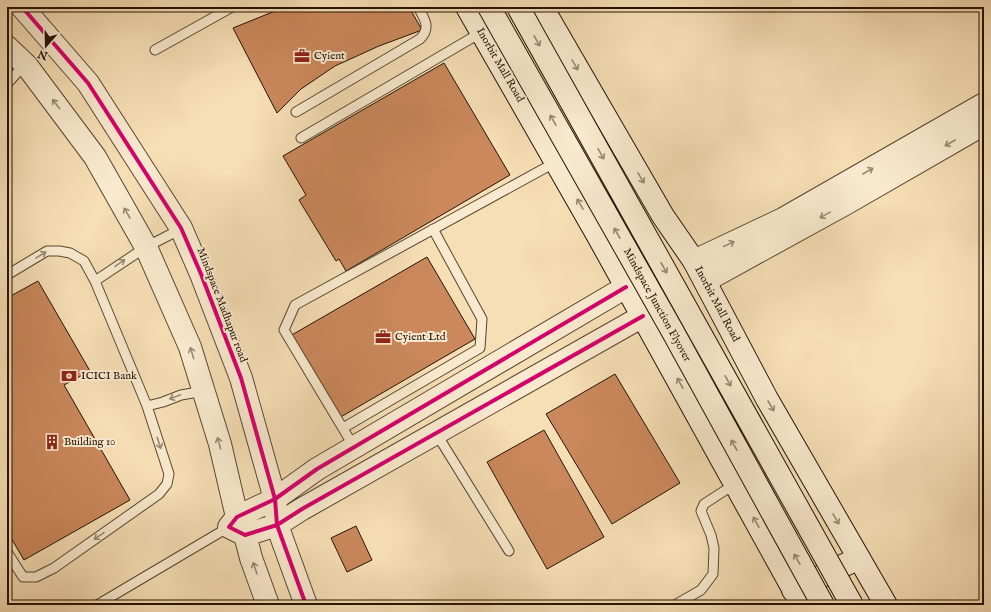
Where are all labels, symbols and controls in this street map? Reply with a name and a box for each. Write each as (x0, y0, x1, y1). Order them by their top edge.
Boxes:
street label: Inorbit Mall Road (473, 25, 527, 105)
north arrow (26, 26, 66, 66)
one-way arrow (534, 35, 542, 47)
text: N (36, 46, 51, 63)
office icon: Cyient (293, 47, 311, 65)
place label: Cyient (314, 49, 345, 63)
one-way arrow (572, 59, 580, 71)
one-way arrow (52, 99, 60, 110)
one-way arrow (549, 114, 556, 126)
one-way arrow (944, 140, 956, 148)
one-way arrow (597, 148, 605, 160)
one-way arrow (862, 166, 874, 174)
one-way arrow (637, 171, 645, 183)
one-way arrow (575, 198, 583, 210)
one-way arrow (122, 207, 130, 219)
one-way arrow (819, 211, 831, 219)
one-way arrow (612, 227, 620, 239)
one-way arrow (723, 240, 735, 247)
street label: Mindspace Madhapur road (194, 246, 250, 365)
street label: Mindspace Junction Flyover (620, 246, 694, 364)
one-way arrow (35, 250, 47, 258)
one-way arrow (115, 259, 126, 267)
one-way arrow (661, 262, 669, 274)
street label: Inorbit Mall Road (691, 264, 743, 344)
office icon: Cyient Ltd (374, 328, 392, 346)
place label: Cyient Ltd (395, 330, 446, 344)
one-way arrow (188, 347, 195, 360)
bank icon: ICICI Bank (60, 367, 78, 385)
place label: ICICI Bank (81, 369, 137, 383)
one-way arrow (724, 375, 732, 387)
one-way arrow (675, 377, 683, 389)
one-way arrow (170, 394, 182, 402)
one-way arrow (767, 400, 775, 412)
building icon: Building 10 (43, 433, 61, 451)
place label: Building 10 (64, 435, 115, 449)
one-way arrow (156, 436, 163, 449)
one-way arrow (215, 437, 222, 450)
one-way arrow (730, 439, 737, 451)
one-way arrow (833, 513, 841, 525)
one-way arrow (751, 516, 759, 528)
one-way arrow (93, 532, 104, 540)
one-way arrow (793, 553, 801, 565)
one-way arrow (250, 563, 258, 575)

